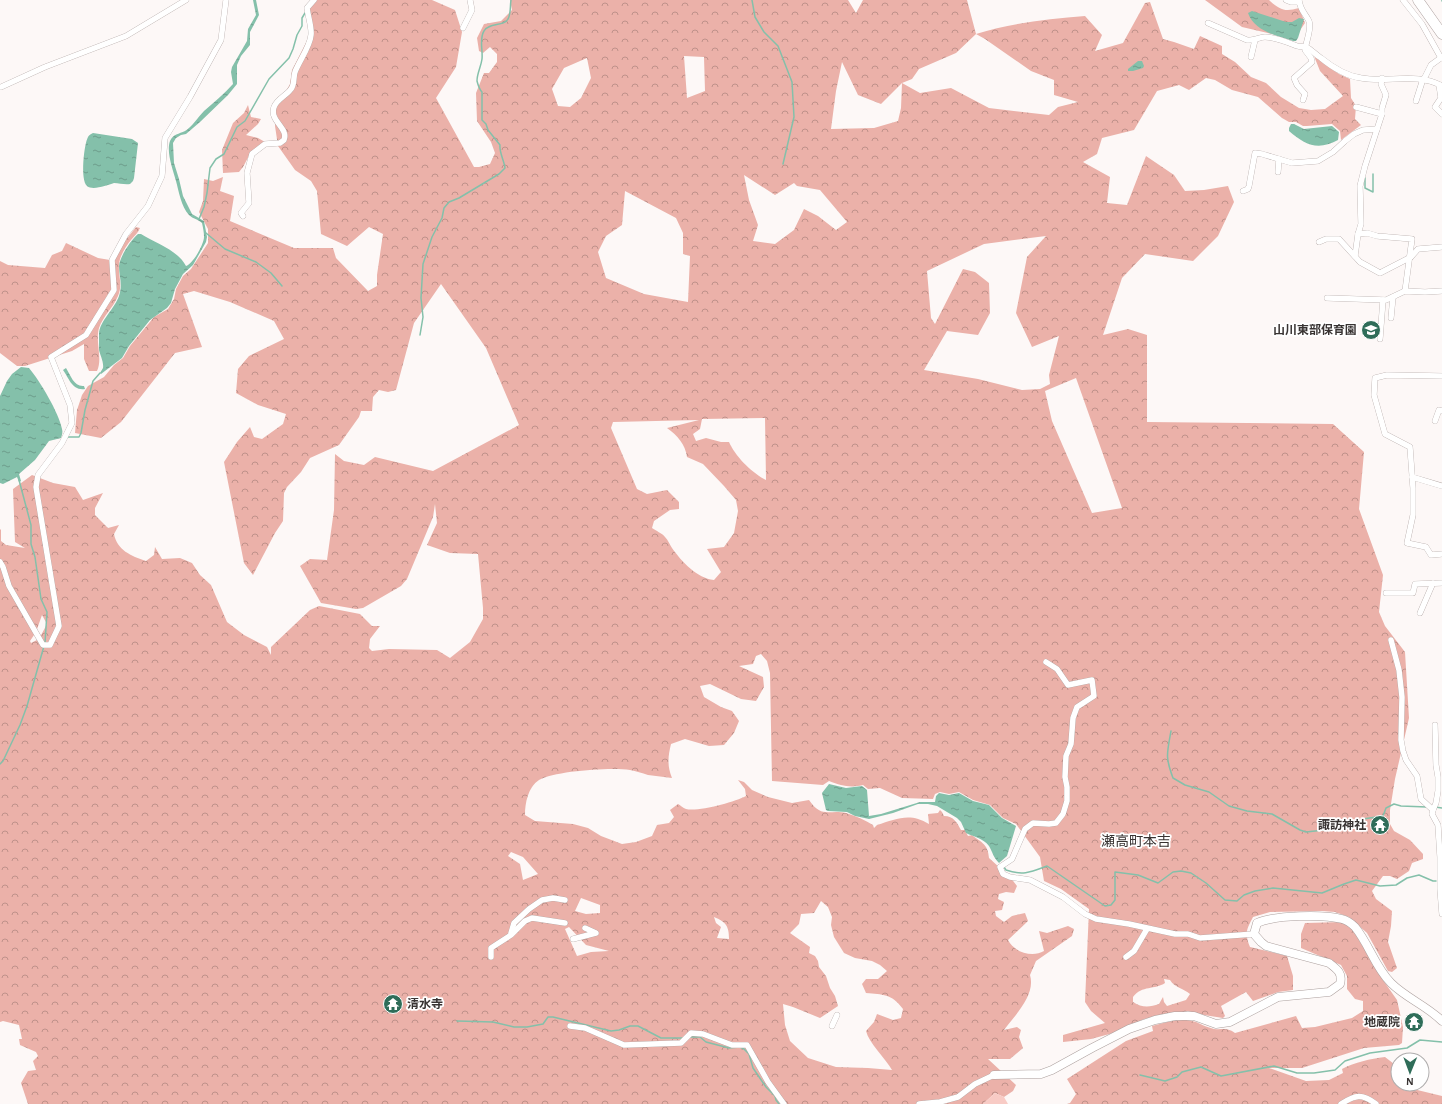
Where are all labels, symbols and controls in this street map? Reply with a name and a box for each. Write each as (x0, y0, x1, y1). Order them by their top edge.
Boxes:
school or university icon: 山川東部保育園 (1360, 319, 1382, 341)
place label: 山川東部保育園 (1273, 323, 1357, 336)
temple icon: 諏訪神社 (1369, 814, 1391, 836)
place label: 諏訪神社 (1318, 818, 1366, 831)
district label: 瀬高町本吉 (1101, 834, 1171, 849)
temple icon: 清水寺 (382, 993, 404, 1015)
place label: 清水寺 (407, 998, 443, 1010)
temple icon: 地蔵院 (1403, 1011, 1425, 1033)
place label: 地蔵院 (1364, 1015, 1400, 1028)
north arrow (1390, 1052, 1430, 1092)
text: N (1406, 1076, 1414, 1087)

